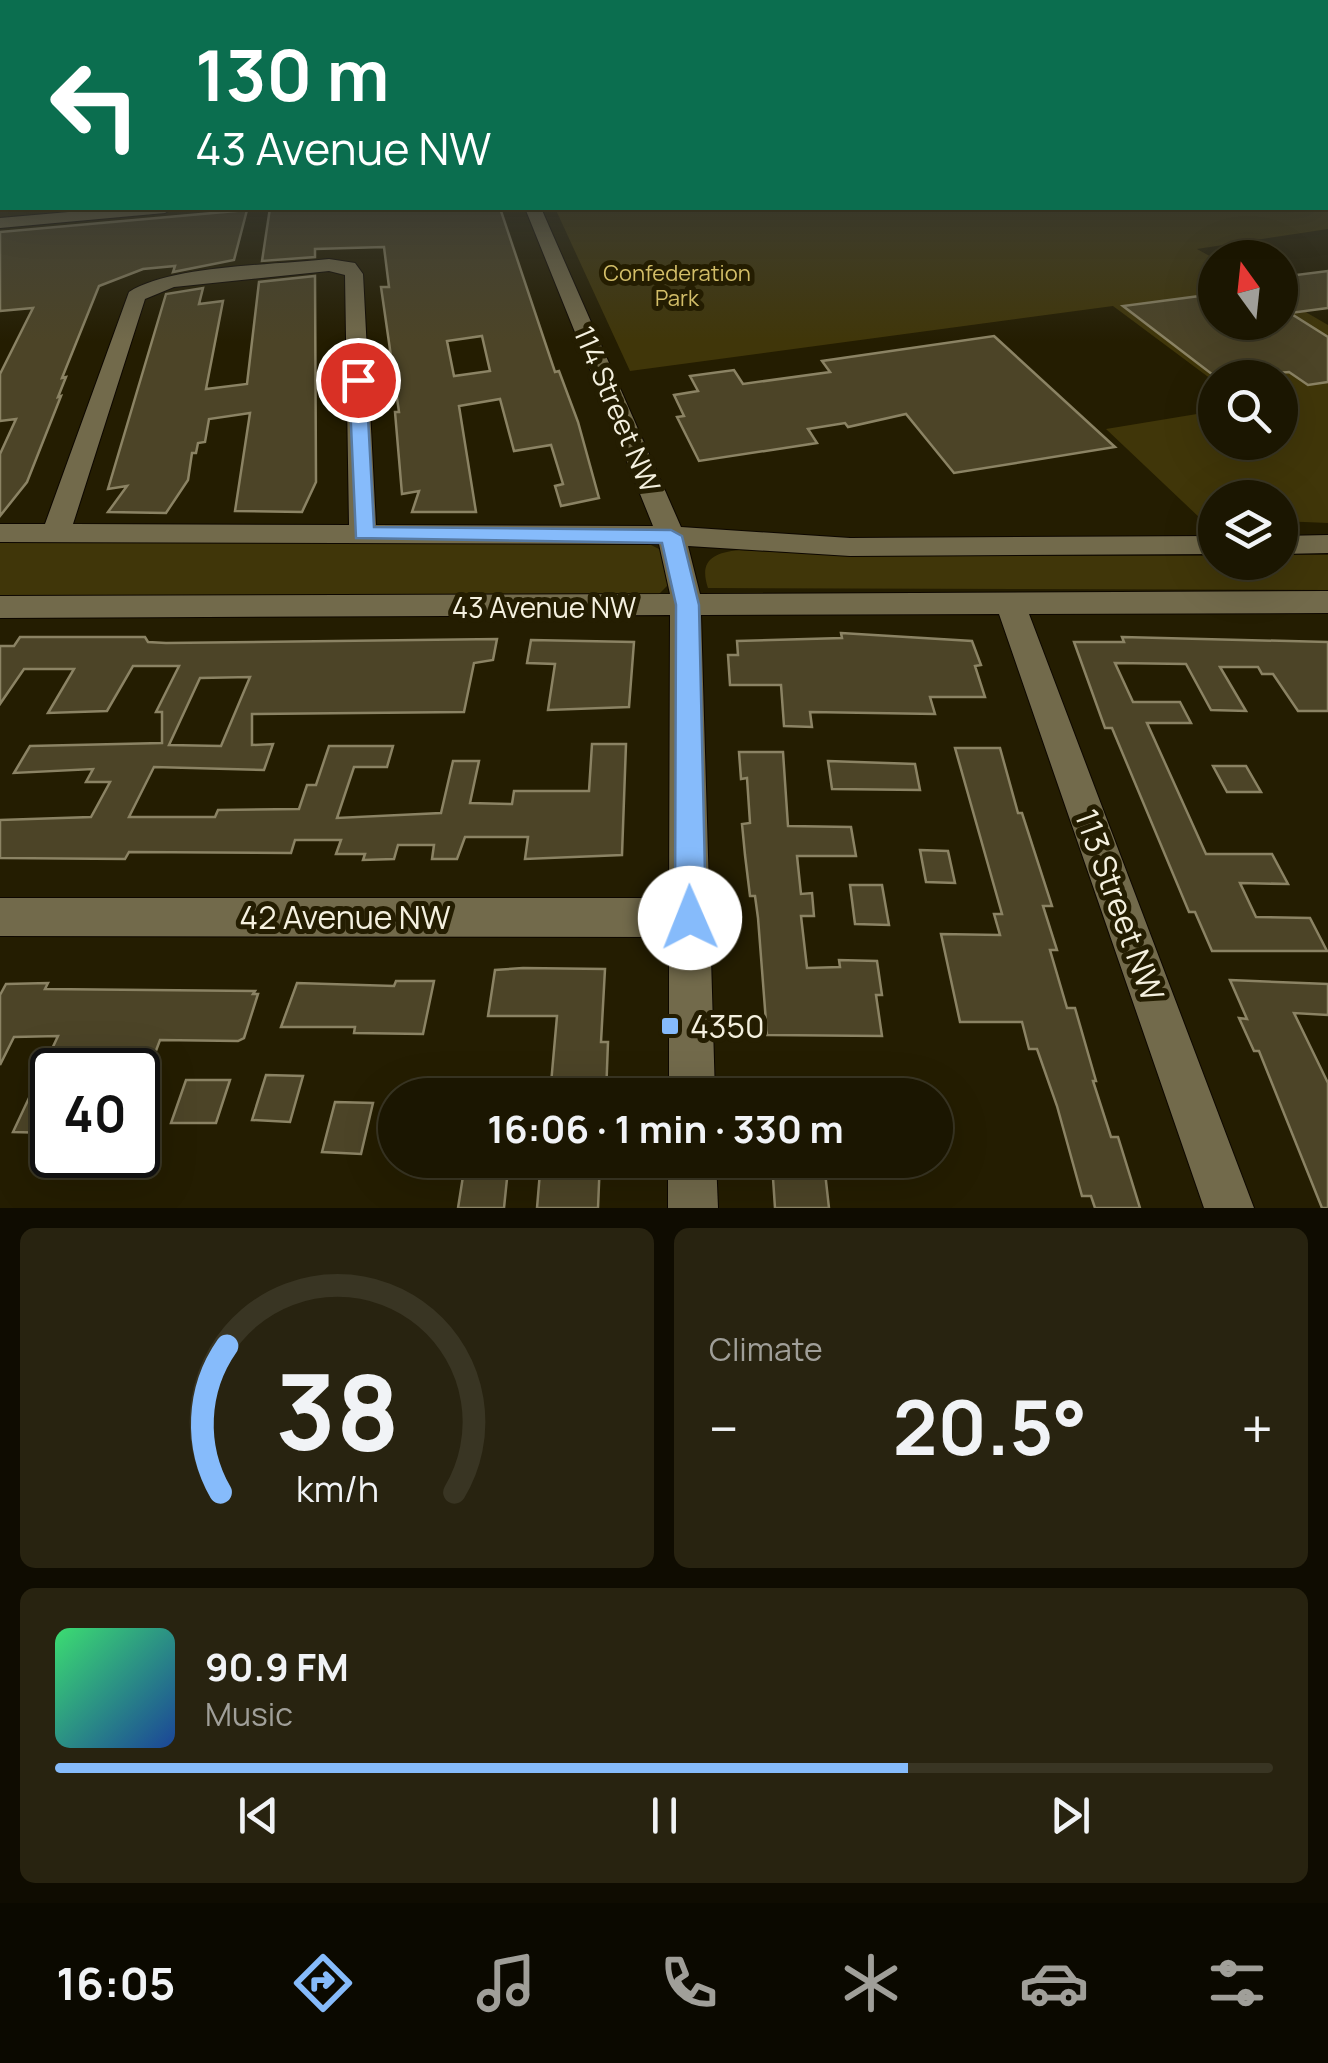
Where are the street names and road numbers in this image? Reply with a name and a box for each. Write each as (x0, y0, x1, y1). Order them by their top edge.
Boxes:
street label: 114 Street NW (566, 320, 670, 498)
street label: 43 Avenue NW (452, 588, 636, 626)
street label: 113 Street NW (1065, 803, 1175, 1007)
street label: 42 Avenue NW (239, 895, 451, 939)

